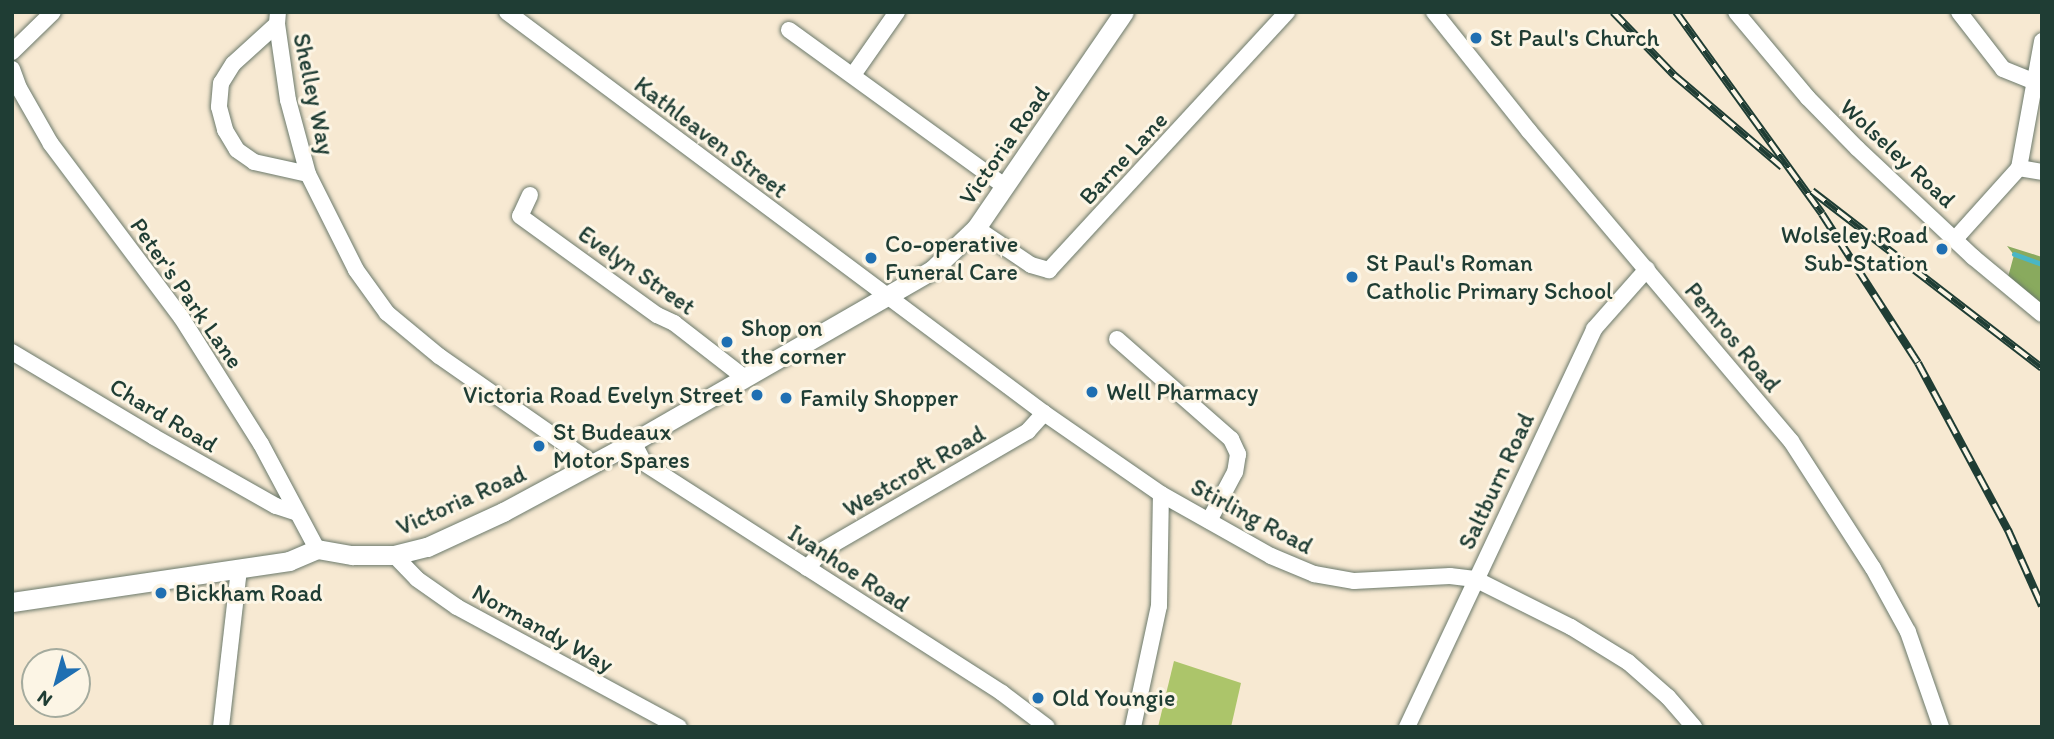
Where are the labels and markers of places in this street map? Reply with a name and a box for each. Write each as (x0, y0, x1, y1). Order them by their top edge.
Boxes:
place label: St Paul's Church (1490, 24, 1659, 52)
marker: St Paul's Church (1468, 30, 1484, 46)
place label: Wolseley Road Sub-Station (1780, 221, 1928, 277)
place label: Co-operative Funeral Care (885, 230, 1018, 286)
marker: Wolseley Road Sub-Station (1934, 241, 1950, 257)
place label: St Paul's Roman Catholic Primary School (1366, 249, 1612, 305)
marker: Co-operative Funeral Care (863, 250, 879, 266)
marker: St Paul's Roman Catholic Primary School (1344, 269, 1360, 285)
place label: Shop on the corner (741, 314, 846, 370)
marker: Shop on the corner (719, 334, 735, 350)
place label: Well Pharmacy (1106, 378, 1259, 406)
place label: Victoria Road Evelyn Street (464, 381, 743, 409)
place label: Family Shopper (800, 384, 958, 412)
marker: Well Pharmacy (1084, 384, 1100, 400)
marker: Victoria Road Evelyn Street (749, 387, 765, 403)
marker: Family Shopper (778, 390, 794, 406)
place label: St Budeaux Motor Spares (553, 418, 690, 474)
marker: St Budeaux Motor Spares (531, 438, 547, 454)
place label: Bickham Road (175, 579, 322, 607)
marker: Bickham Road (153, 585, 169, 601)
place label: Old Youngie (1052, 684, 1175, 712)
marker: Old Youngie (1030, 690, 1046, 706)

